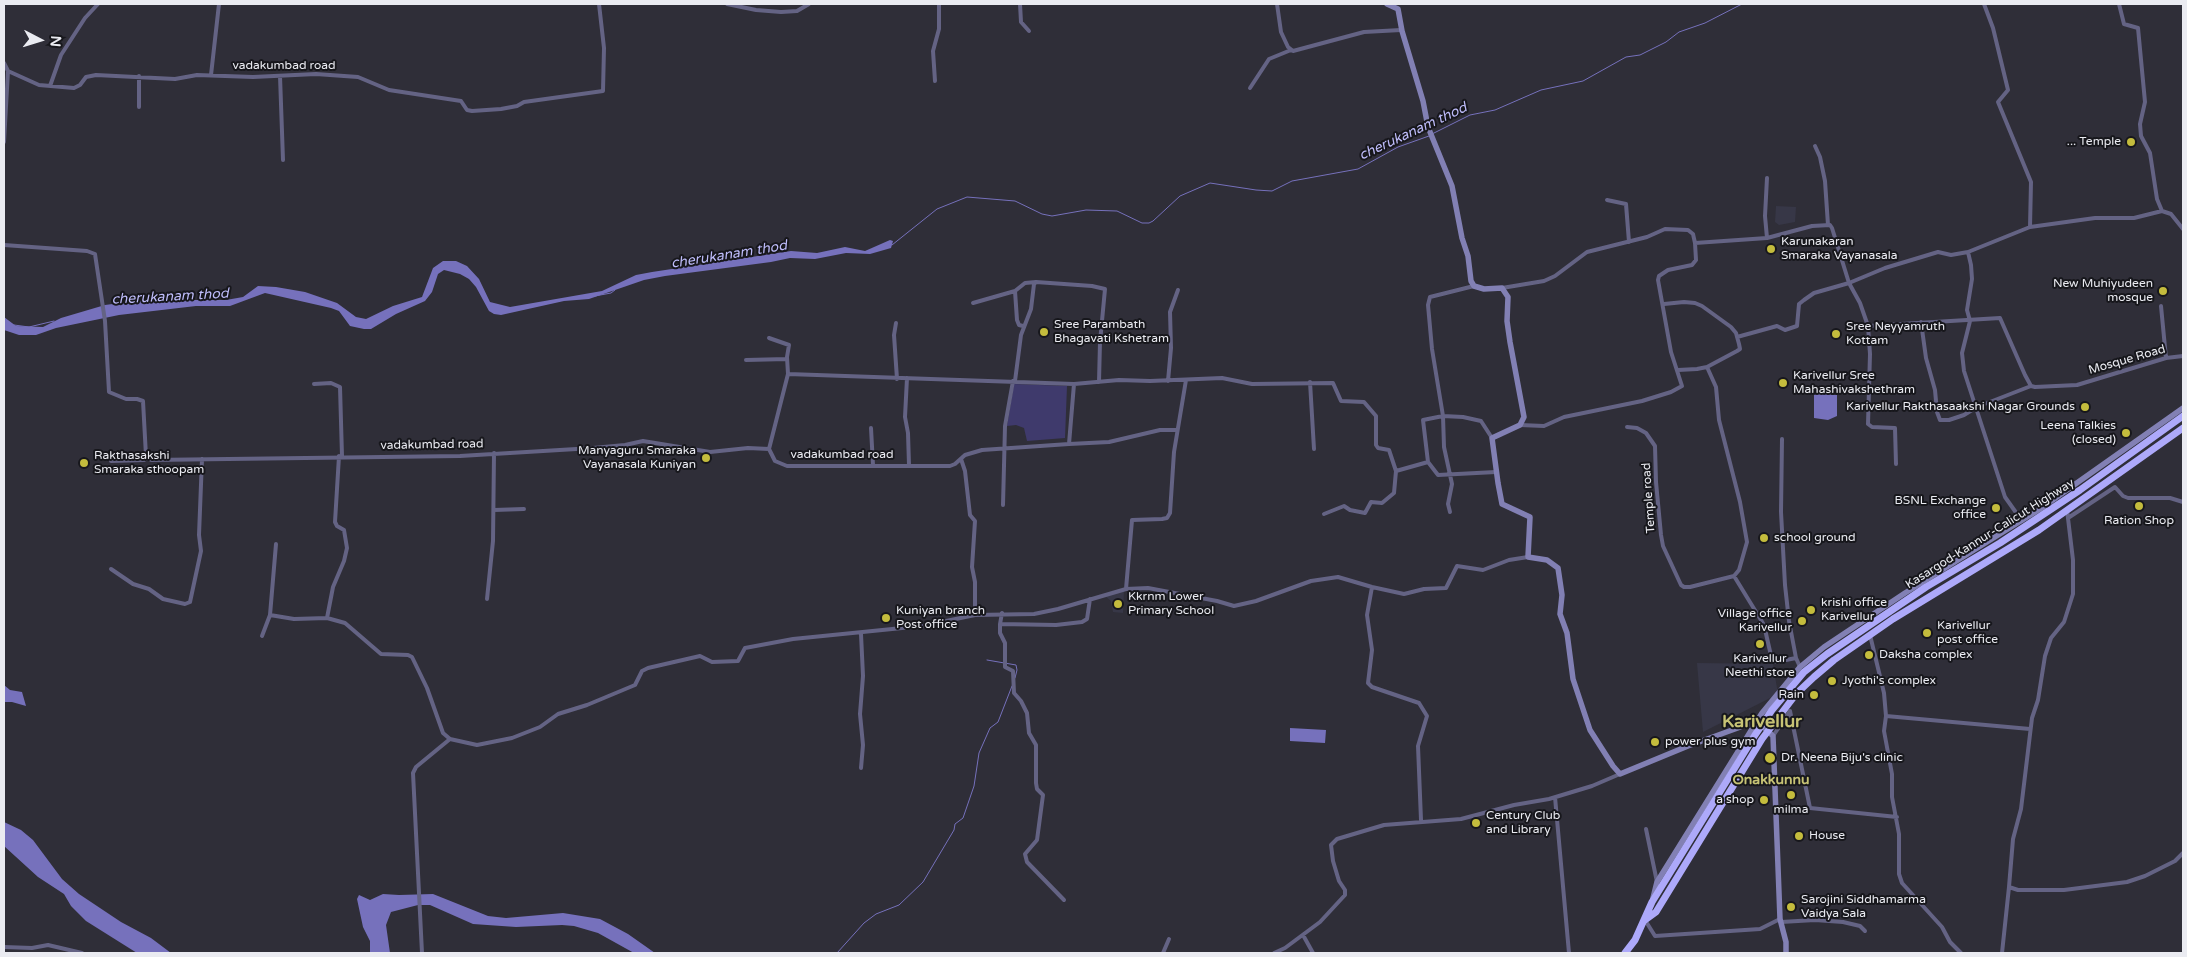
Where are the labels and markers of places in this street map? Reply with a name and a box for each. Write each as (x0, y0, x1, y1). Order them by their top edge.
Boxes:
place label: ... Temple (2067, 135, 2121, 149)
marker: ... Temple (2125, 136, 2137, 148)
place label: Karunakaran Smaraka Vayanasala (1781, 235, 1897, 263)
marker: Karunakaran Smaraka Vayanasala (1765, 243, 1777, 255)
place label: New Muhiyudeen mosque (2053, 277, 2153, 305)
marker: New Muhiyudeen mosque (2157, 285, 2169, 297)
place label: Sree Parambath Bhagavati Kshetram (1054, 318, 1169, 346)
place label: Sree Neyyamruth Kottam (1846, 320, 1945, 348)
marker: Sree Parambath Bhagavati Kshetram (1038, 326, 1050, 338)
marker: Sree Neyyamruth Kottam (1830, 328, 1842, 340)
place label: Karivellur Sree Mahashivakshethram (1793, 369, 1915, 397)
marker: Karivellur Sree Mahashivakshethram (1777, 377, 1789, 389)
place label: Karivellur Rakthasaakshi Nagar Grounds (1846, 400, 2075, 414)
marker: Karivellur Rakthasaakshi Nagar Grounds (2079, 401, 2091, 413)
place label: Leena Talkies (closed) (2040, 419, 2116, 447)
marker: Leena Talkies (closed) (2120, 427, 2132, 439)
place label: Manyaguru Smaraka Vayanasala Kuniyan (578, 444, 696, 472)
place label: Rakthasakshi Smaraka sthoopam (94, 449, 204, 477)
marker: Manyaguru Smaraka Vayanasala Kuniyan (700, 452, 712, 464)
marker: Rakthasakshi Smaraka sthoopam (78, 457, 90, 469)
place label: BSNL Exchange office (1895, 494, 1986, 522)
marker: Ration Shop (2133, 500, 2145, 512)
marker: BSNL Exchange office (1990, 502, 2002, 514)
place label: Ration Shop (2104, 514, 2174, 528)
place label: school ground (1774, 531, 1856, 545)
marker: school ground (1758, 532, 1770, 544)
place label: Kkrnm Lower Primary School (1128, 590, 1214, 618)
place label: krishi office Karivellur (1821, 596, 1887, 624)
marker: Kkrnm Lower Primary School (1112, 598, 1124, 610)
place label: Kuniyan branch Post office (896, 604, 985, 632)
marker: krishi office Karivellur (1805, 604, 1817, 616)
place label: Village office Karivellur (1718, 607, 1792, 635)
marker: Kuniyan branch Post office (880, 612, 892, 624)
marker: Village office Karivellur (1796, 615, 1808, 627)
place label: Karivellur post office (1937, 619, 1998, 647)
marker: Karivellur post office (1921, 627, 1933, 639)
marker: Karivellur Neethi store (1754, 638, 1766, 650)
place label: Daksha complex (1879, 648, 1972, 662)
marker: Daksha complex (1863, 649, 1875, 661)
place label: Karivellur Neethi store (1725, 652, 1795, 680)
place label: Jyothi's complex (1842, 674, 1936, 688)
marker: Jyothi's complex (1826, 675, 1838, 687)
place label: Rain (1778, 688, 1804, 702)
marker: Rain (1808, 689, 1820, 701)
place label: power plus gym (1665, 735, 1755, 749)
marker: power plus gym (1649, 736, 1661, 748)
marker: Dr. Neena Biju's clinic (1763, 751, 1777, 765)
place label: Dr. Neena Biju's clinic (1781, 751, 1903, 765)
marker: milma (1785, 789, 1797, 801)
place label: a shop (1716, 793, 1754, 807)
marker: a shop (1758, 794, 1770, 806)
place label: milma (1774, 803, 1808, 817)
place label: Century Club and Library (1486, 809, 1560, 837)
marker: Century Club and Library (1470, 817, 1482, 829)
place label: House (1809, 829, 1845, 843)
marker: House (1793, 830, 1805, 842)
place label: Sarojini Siddhamarma Vaidya Sala (1801, 893, 1926, 921)
marker: Sarojini Siddhamarma Vaidya Sala (1785, 901, 1797, 913)

